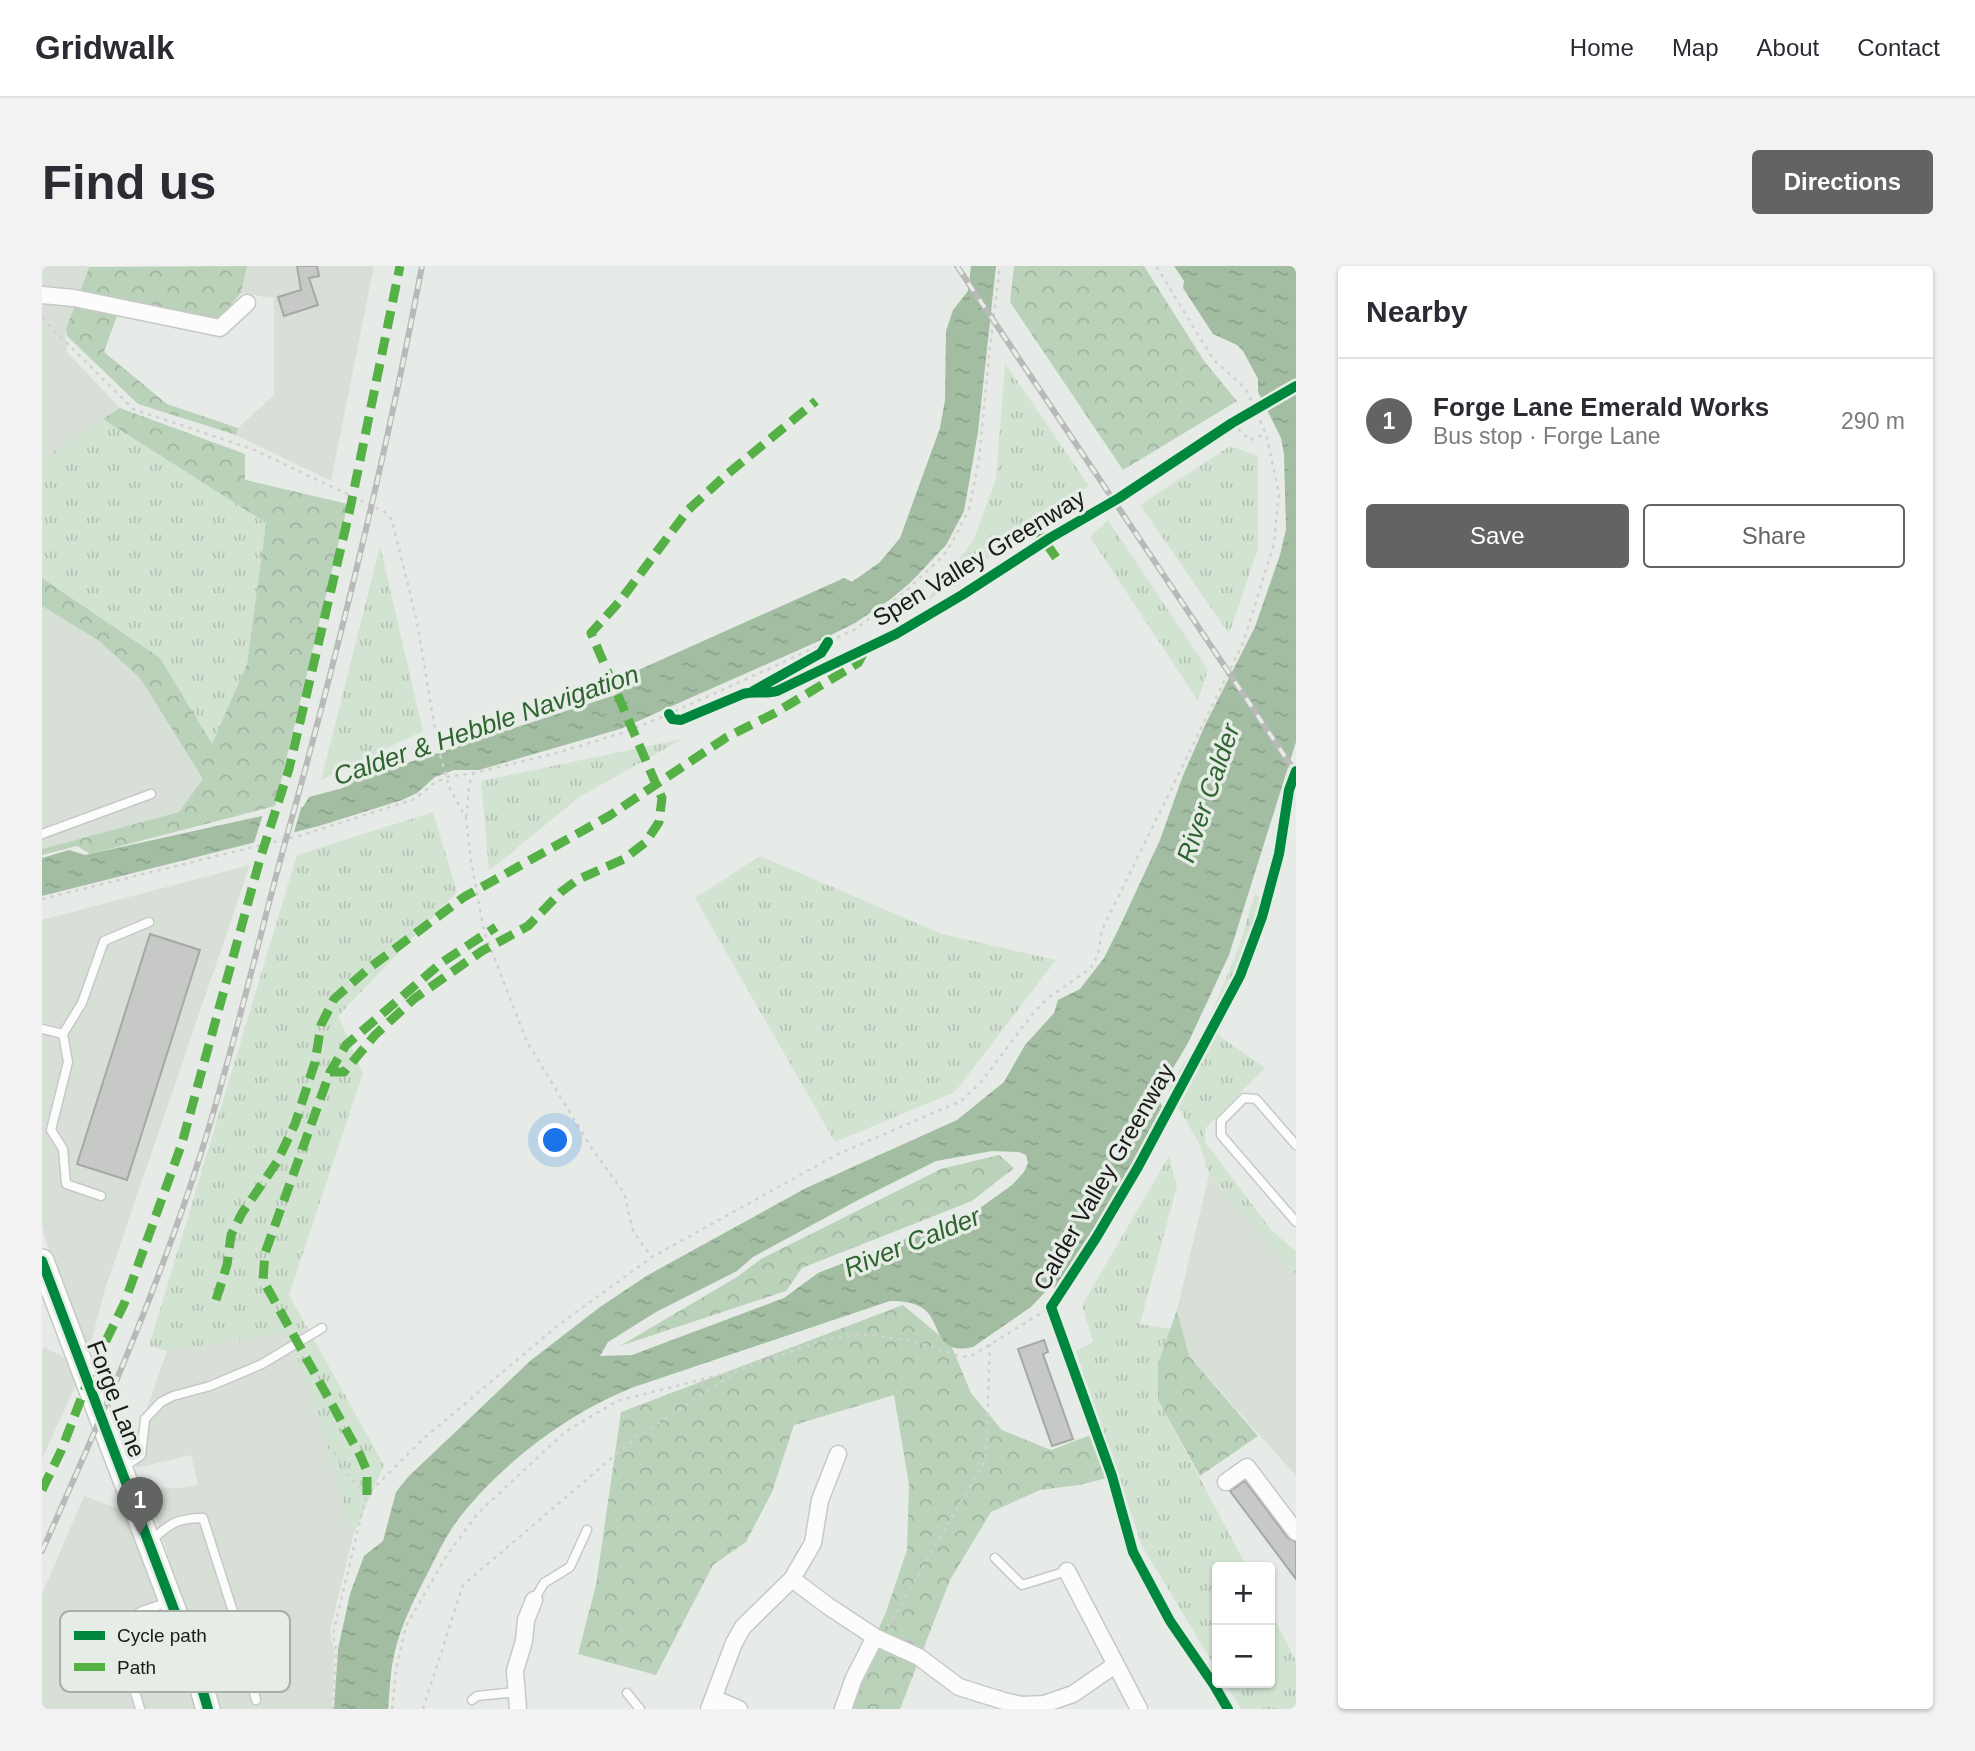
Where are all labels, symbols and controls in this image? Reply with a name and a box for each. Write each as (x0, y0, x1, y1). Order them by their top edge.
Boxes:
text: Gridwalk (35, 29, 174, 66)
text: Home (1570, 34, 1634, 61)
text: Map (1672, 34, 1719, 61)
text: About (1757, 34, 1819, 61)
text: Contact (1857, 34, 1940, 61)
button: Directions (1752, 150, 1933, 214)
text: Find us (42, 155, 216, 209)
text: Nearby (1366, 295, 1468, 328)
text: Forge Lane Emerald Works (1433, 392, 1769, 422)
text: 1 (1383, 408, 1395, 434)
text: 290 m (1841, 408, 1905, 434)
text: Bus stop · Forge Lane (1433, 423, 1661, 449)
street label: Spen Valley Greenway (868, 484, 1090, 632)
button: Save (1366, 504, 1629, 568)
button: Share (1643, 504, 1905, 568)
water label: Calder & Hebble Navigation (329, 659, 643, 791)
water label: River Calder (1170, 719, 1246, 866)
street label: Calder Valley Greenway (1028, 1059, 1180, 1295)
your location (538, 1123, 572, 1157)
water label: River Calder (839, 1201, 986, 1283)
street label: Forge Lane (82, 1337, 151, 1461)
pin: 1 (117, 1477, 163, 1535)
map controls (1212, 1562, 1275, 1688)
button: + (1212, 1562, 1275, 1625)
legend (60, 1611, 290, 1692)
text: Cycle path (117, 1625, 207, 1646)
button: − (1212, 1625, 1275, 1688)
text: Path (117, 1657, 156, 1678)

